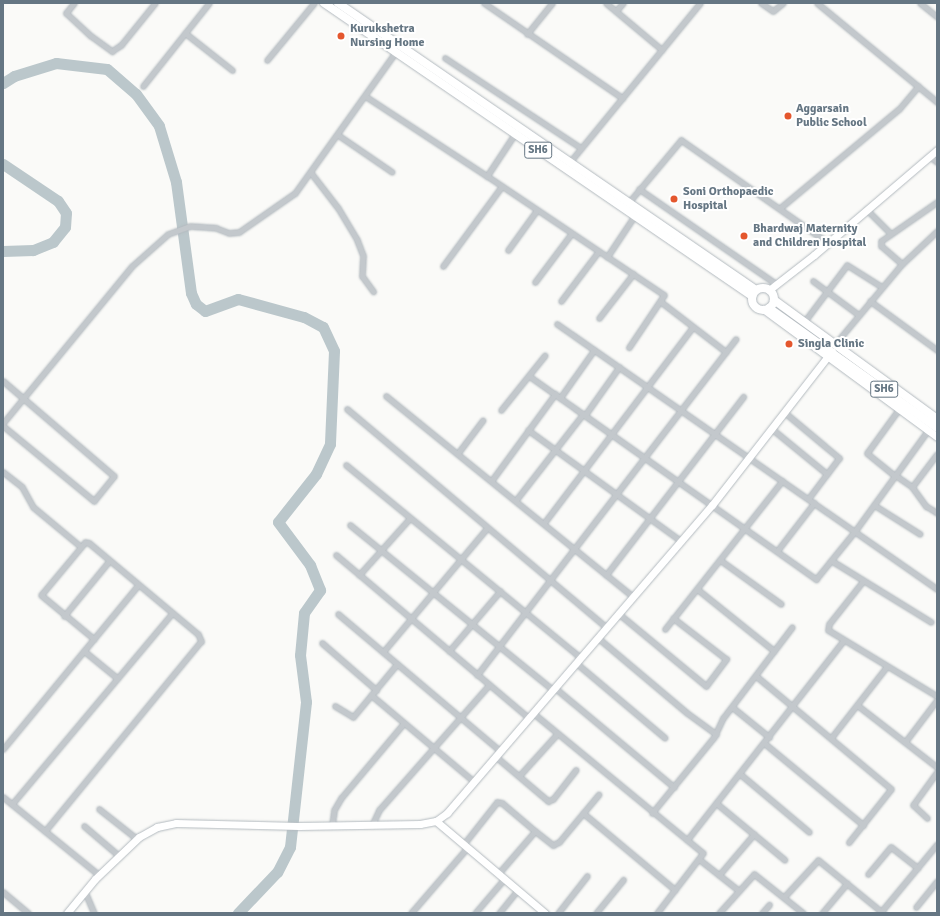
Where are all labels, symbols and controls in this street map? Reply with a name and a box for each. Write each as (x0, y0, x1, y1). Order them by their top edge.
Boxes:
place label: Kurukshetra Nursing Home (350, 22, 424, 50)
marker: Kurukshetra Nursing Home (335, 30, 347, 42)
place label: Aggarsain Public School (796, 102, 867, 130)
marker: Aggarsain Public School (783, 111, 793, 121)
road number: SH6 (524, 141, 552, 159)
place label: Soni Orthopaedic Hospital (683, 185, 773, 213)
marker: Soni Orthopaedic Hospital (668, 193, 680, 205)
place label: Bhardwaj Maternity and Children Hospital (753, 222, 866, 250)
marker: Bhardwaj Maternity and Children Hospital (738, 230, 750, 242)
place label: Singla Clinic (798, 337, 864, 351)
marker: Singla Clinic (783, 338, 795, 350)
road number: SH6 (870, 380, 898, 398)

